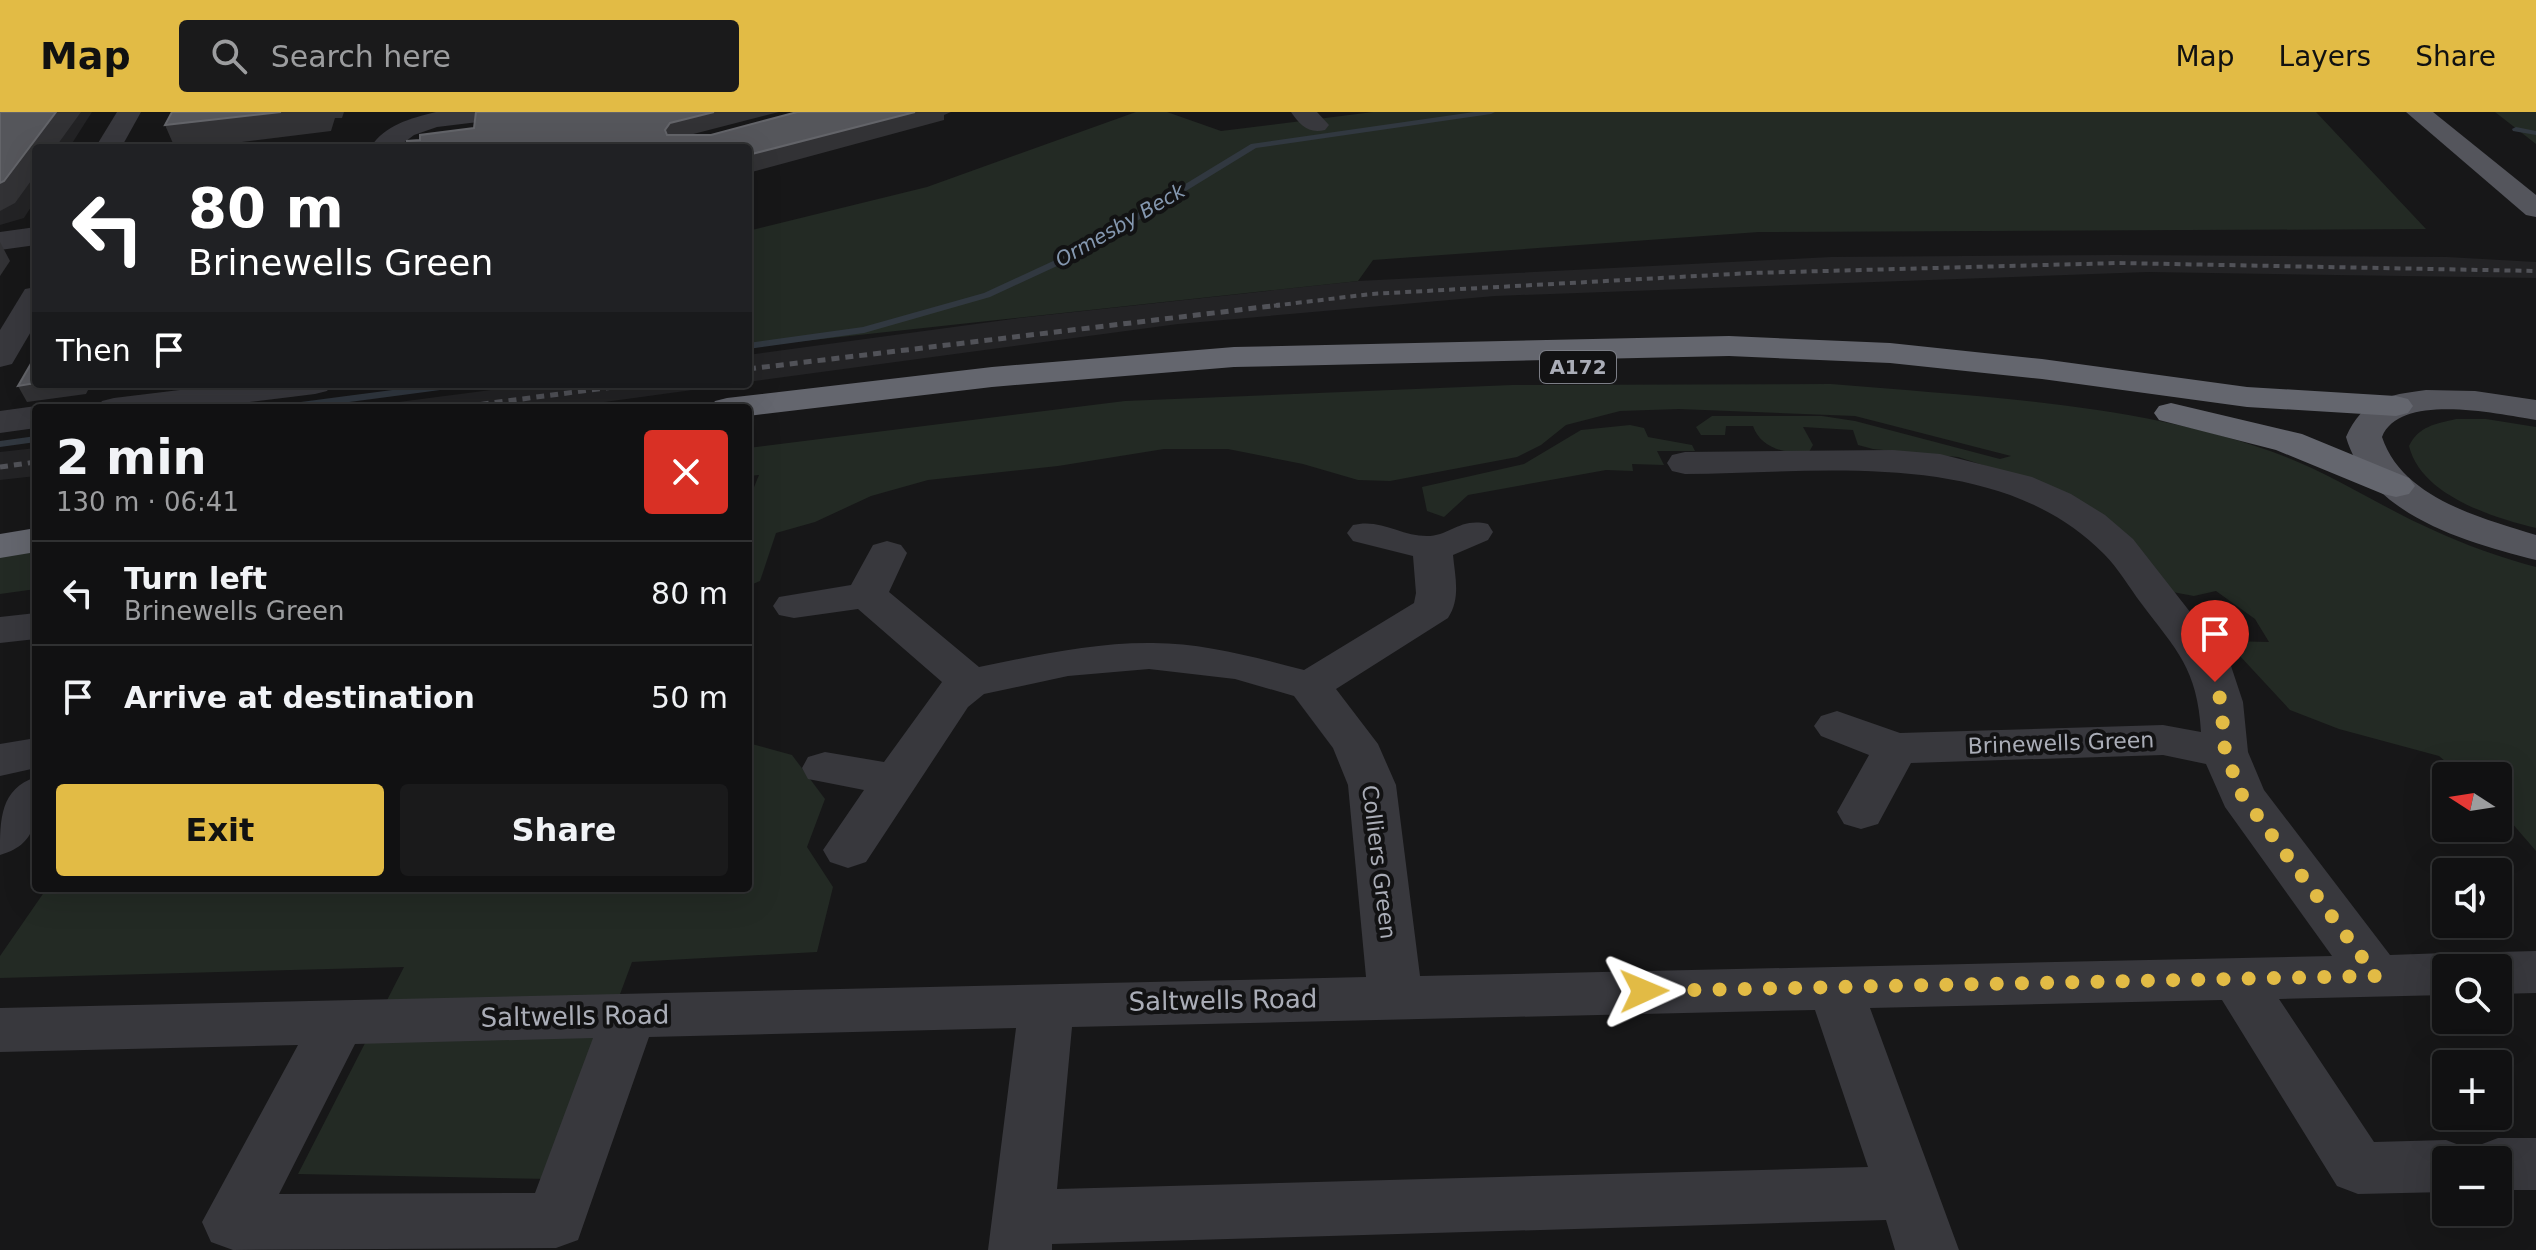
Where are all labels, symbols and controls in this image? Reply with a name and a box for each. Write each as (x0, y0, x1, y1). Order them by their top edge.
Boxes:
search box (179, 20, 739, 92)
text: Map (40, 34, 131, 78)
icon: search (207, 34, 251, 78)
text: Search here (271, 39, 451, 74)
text: Map (2175, 40, 2235, 73)
text: Layers (2279, 40, 2371, 73)
text: Share (2415, 40, 2496, 73)
text: 80 m (188, 175, 344, 240)
icon: left (56, 176, 160, 280)
water label: Ormesby Beck (1051, 177, 1190, 272)
text: Brinewells Green (188, 242, 493, 283)
icon: arrive (147, 328, 191, 372)
text: Then (56, 333, 131, 368)
road number: A172 (1540, 351, 1616, 383)
text: 2 min (56, 429, 207, 485)
button: close (644, 430, 728, 514)
text: 130 m · 06:41 (56, 487, 239, 517)
text: Turn left (124, 561, 267, 596)
icon: left (56, 571, 100, 615)
text: 80 m (651, 576, 728, 611)
text: Brinewells Green (124, 596, 344, 626)
pin (2181, 600, 2249, 682)
icon: arrive (2193, 612, 2237, 656)
icon: arrive (56, 675, 100, 719)
text: Arrive at destination (124, 680, 475, 715)
text: 50 m (651, 680, 728, 715)
street label: Brinewells Green (1967, 727, 2155, 759)
north arrow (2432, 762, 2512, 842)
map controls (2432, 762, 2512, 1226)
button: Exit (56, 784, 384, 876)
button: Share (400, 784, 728, 876)
street label: Colliers Green (1357, 784, 1401, 940)
button: sound (2432, 858, 2512, 938)
position arrow (1602, 949, 1686, 1033)
button: search (2432, 954, 2512, 1034)
street label: Saltwells Road (1128, 983, 1318, 1017)
street label: Saltwells Road (480, 999, 670, 1033)
button: + (2432, 1050, 2512, 1130)
button: − (2432, 1146, 2512, 1226)

